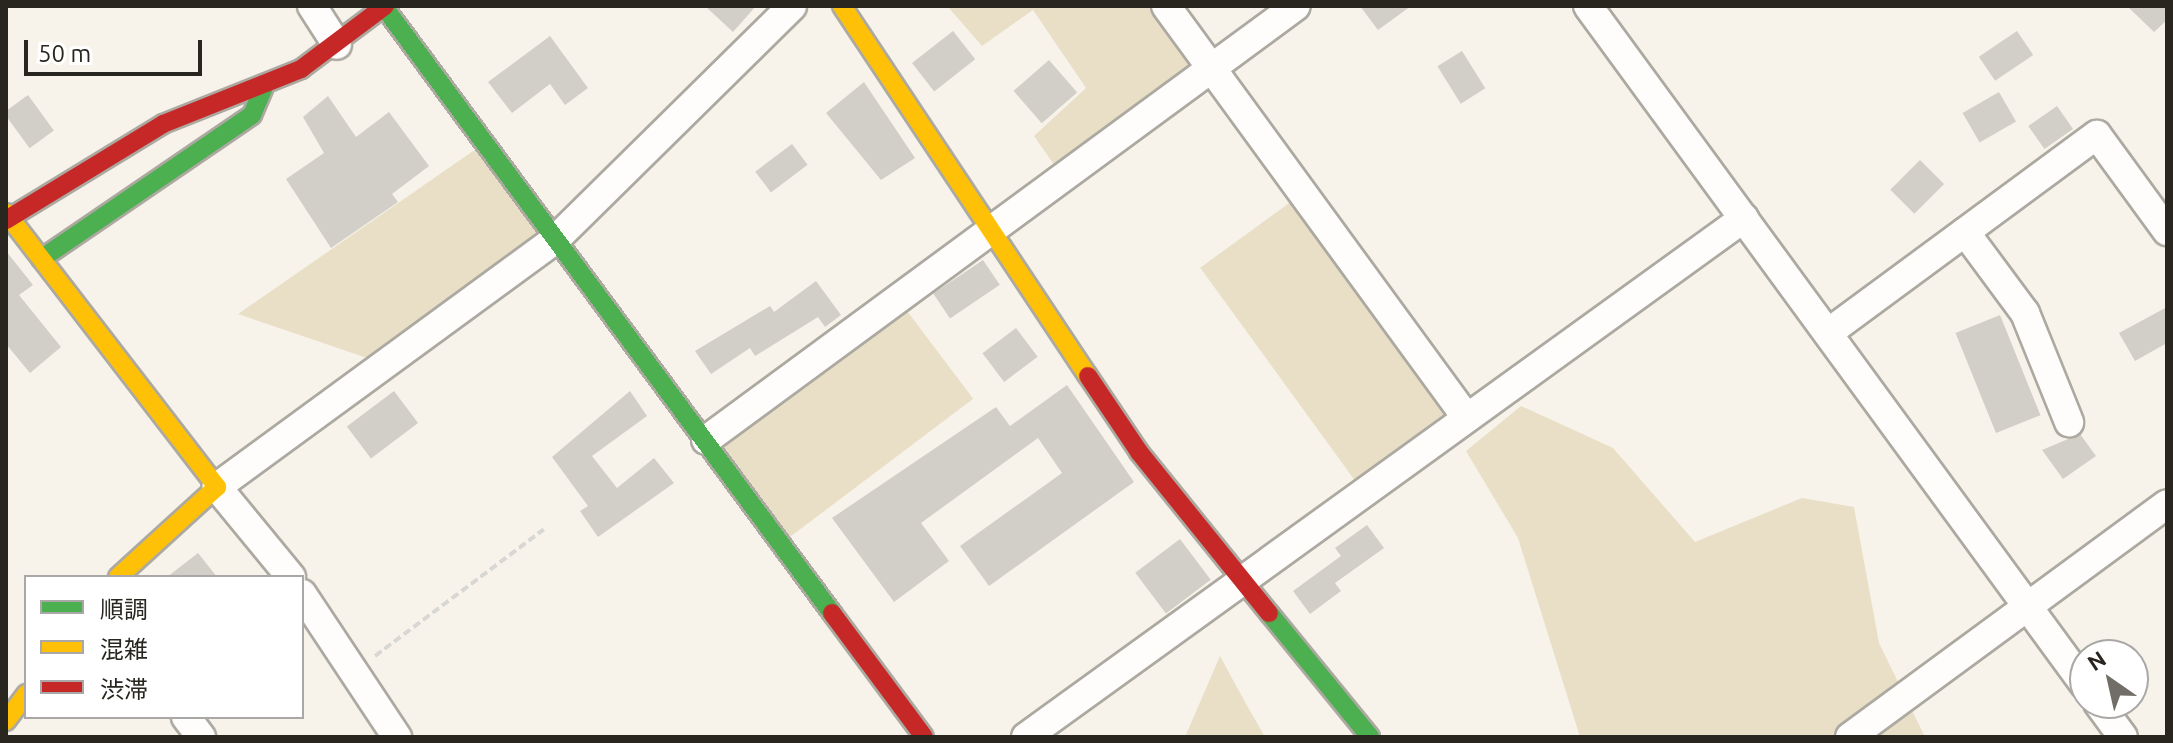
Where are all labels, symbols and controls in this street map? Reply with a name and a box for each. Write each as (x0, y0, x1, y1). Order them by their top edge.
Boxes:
scale bar (28, 24, 206, 74)
text: 50 m (38, 40, 91, 67)
legend (24, 575, 304, 719)
text: 順調 (100, 596, 148, 623)
text: 混雑 (100, 636, 148, 663)
north arrow (2069, 639, 2149, 719)
text: N (2083, 645, 2110, 675)
text: 渋滞 (100, 676, 148, 703)

